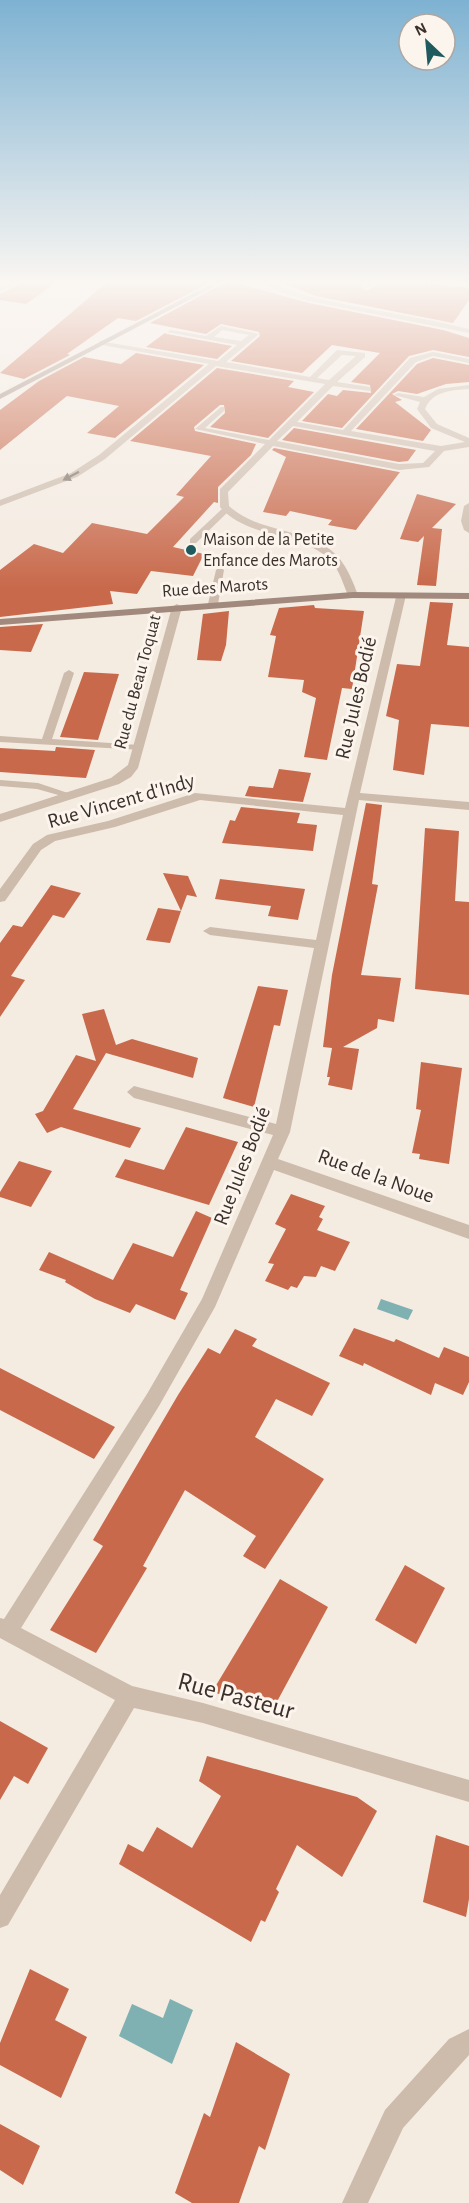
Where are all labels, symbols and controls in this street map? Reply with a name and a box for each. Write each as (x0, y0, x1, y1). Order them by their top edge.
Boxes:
north arrow (397, 12, 457, 72)
text: N (412, 20, 429, 39)
one-way arrow (62, 471, 79, 481)
place label: Maison de la Petite Enfance des Marots (203, 531, 338, 570)
marker: Maison de la Petite Enfance des Marots (184, 543, 198, 557)
street label: Rue des Marots (161, 575, 269, 601)
street label: Rue du Beau Toquat (111, 612, 165, 751)
street label: Rue Jules Bodié (332, 635, 380, 761)
street label: Rue Vincent d'Indy (45, 770, 197, 832)
street label: Rue Jules Bodié (210, 1104, 274, 1228)
street label: Rue de la Noue (315, 1145, 437, 1207)
street label: Rue Pasteur (175, 1668, 298, 1724)

